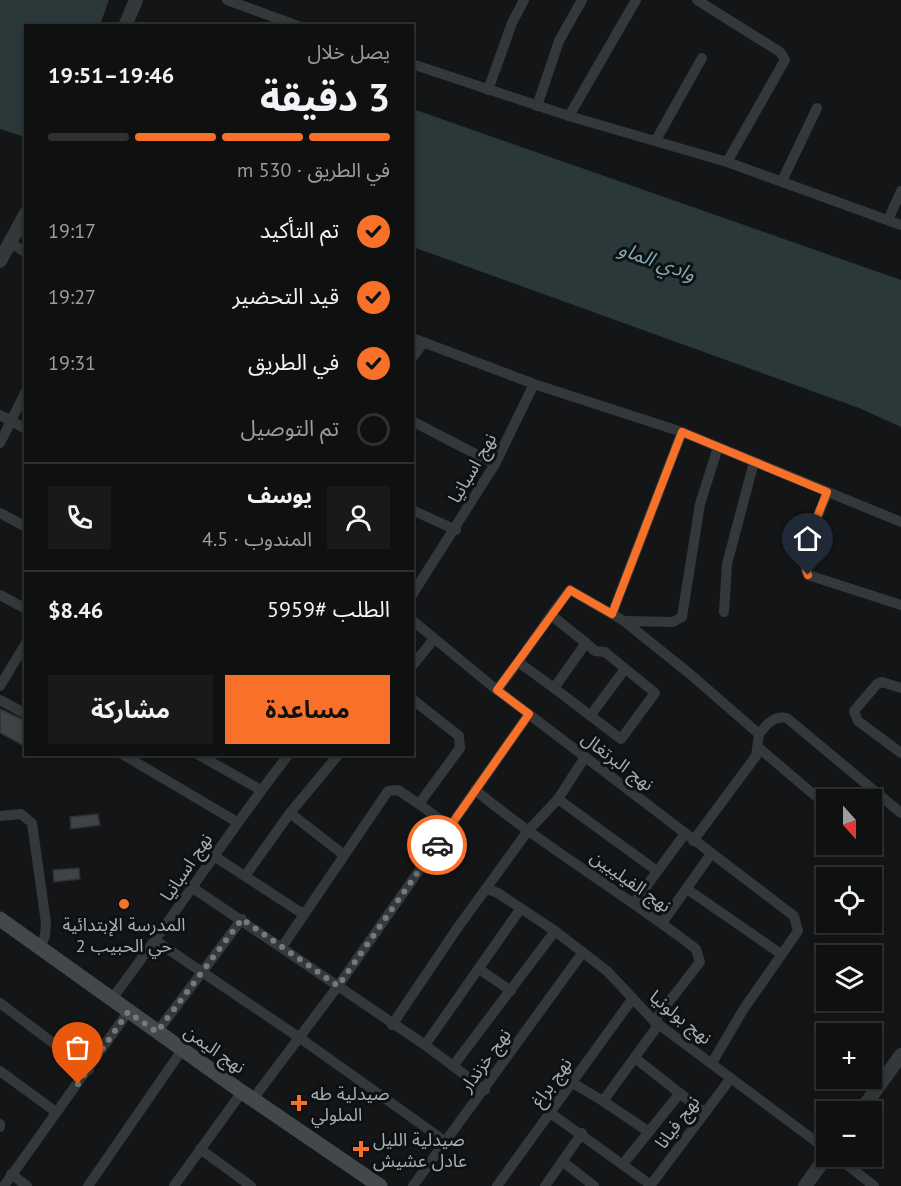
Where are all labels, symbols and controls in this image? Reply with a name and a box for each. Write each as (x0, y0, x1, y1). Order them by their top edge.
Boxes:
text: يصل خلال (307, 39, 390, 65)
text: 19:46–19:51 (48, 61, 174, 89)
text: 3 دقيقة (260, 71, 390, 122)
text: في الطريق · 530 m (237, 157, 390, 183)
icon: check (357, 215, 390, 248)
text: تم التأكيد (260, 216, 339, 244)
text: 19:17 (48, 218, 96, 244)
water label: وادي الماو (614, 235, 699, 289)
icon: check (357, 281, 390, 314)
text: قيد التحضير (232, 282, 339, 310)
text: 19:27 (48, 284, 96, 310)
icon: check (357, 347, 390, 380)
text: في الطريق (248, 348, 339, 376)
text: 19:31 (48, 350, 96, 376)
text: تم التوصيل (241, 414, 339, 442)
street label: نهج اسبانيا (443, 429, 503, 508)
text: يوسف (247, 481, 312, 509)
button: phone (48, 486, 111, 549)
button: person (327, 486, 390, 549)
pin (782, 513, 833, 575)
icon: home (791, 522, 824, 555)
text: المندوب · 4.5 (202, 526, 312, 552)
text: الطلب #5959 (267, 595, 390, 623)
text: $8.46 (48, 596, 103, 624)
button: مشاركة (48, 675, 213, 744)
button: مساعدة (225, 675, 390, 744)
street label: نهج البرتغال (576, 726, 659, 797)
north arrow (816, 789, 882, 855)
map controls (816, 789, 882, 1167)
courier (407, 815, 467, 875)
street label: نهج اسبانيا (155, 829, 219, 906)
icon: car (421, 829, 454, 862)
street label: نهج الفيليبين (585, 845, 676, 919)
button: locate (816, 867, 882, 933)
marker: المدرسة الإبتدائية حي الحبيب 2 (117, 897, 131, 911)
place label: المدرسة الإبتدائية حي الحبيب 2 (62, 913, 186, 959)
button: layers (816, 945, 882, 1011)
street label: نهج بولونيا (644, 985, 717, 1051)
street label: نهج اليمن (179, 1020, 250, 1080)
pin (52, 1022, 103, 1084)
button: + (816, 1023, 882, 1089)
street label: نهج خزندار (454, 1024, 517, 1098)
icon: bag (61, 1031, 94, 1064)
street label: نهج براغ (525, 1053, 579, 1113)
place label: صيدلية طه الملولي (311, 1082, 389, 1128)
street label: نهج فيانا (650, 1091, 706, 1154)
marker: صيدلية طه الملولي (292, 1096, 306, 1110)
button: − (816, 1101, 882, 1167)
place label: صيدلية الليل عادل عشيش (373, 1128, 467, 1172)
marker: صيدلية الليل عادل عشيش (354, 1142, 368, 1156)

